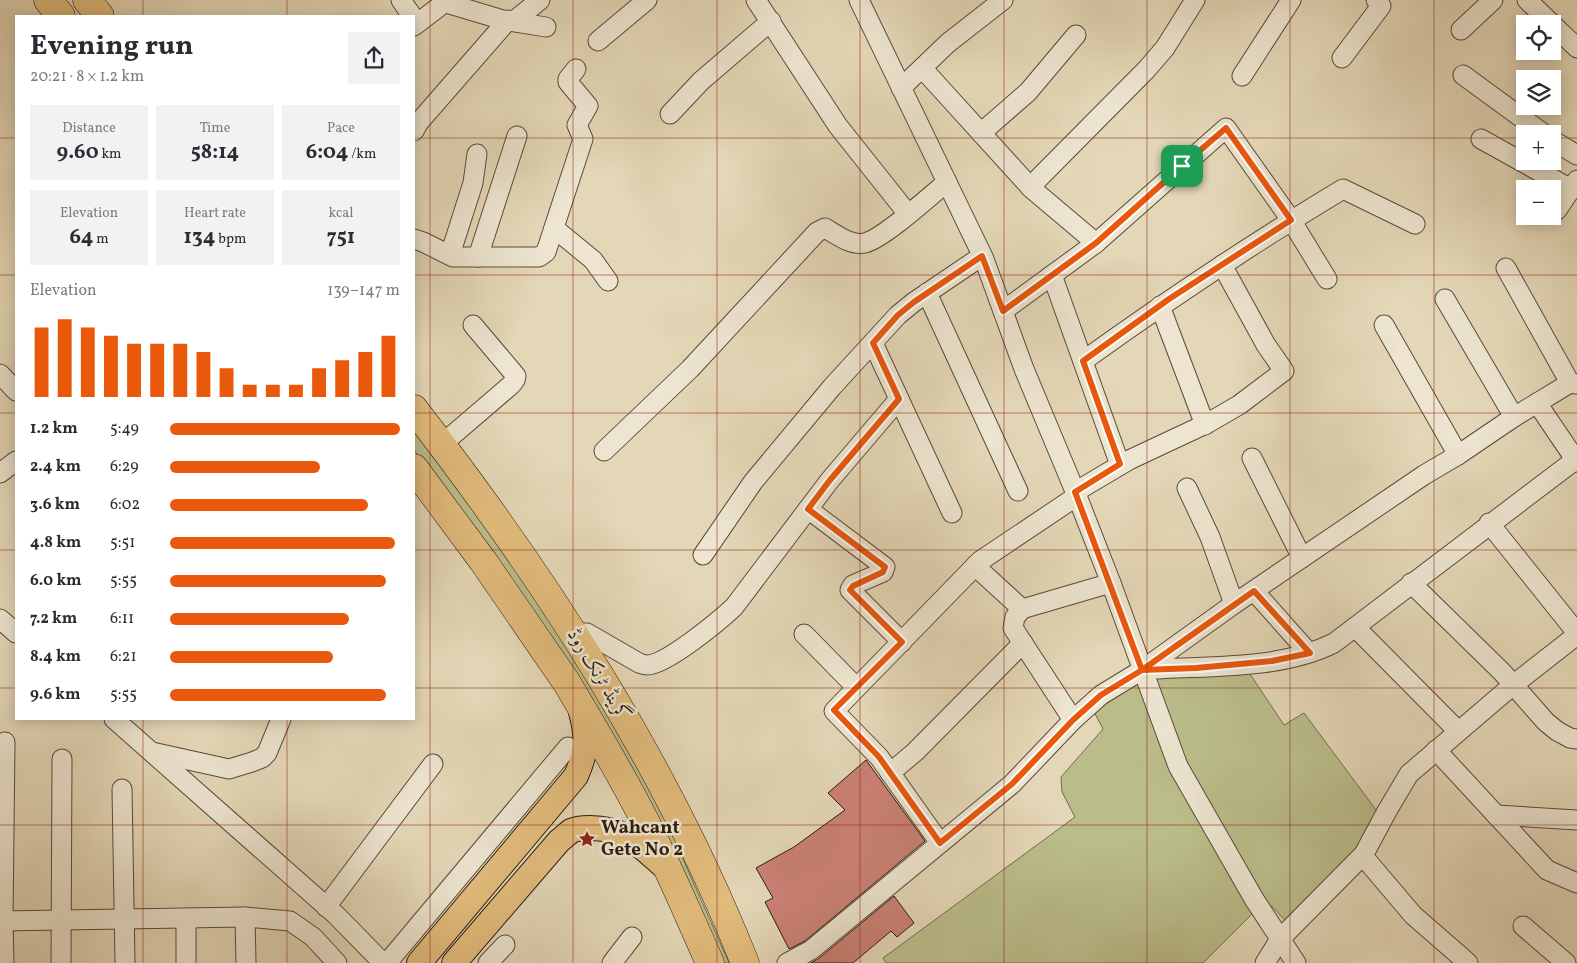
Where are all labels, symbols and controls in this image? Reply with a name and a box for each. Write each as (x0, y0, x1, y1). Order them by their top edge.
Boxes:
map controls (1516, 15, 1561, 225)
button: locate (1516, 15, 1561, 60)
text: Evening run (30, 27, 194, 66)
button: share (348, 32, 400, 84)
text: 20:21 · 8 × 1.2 km (30, 66, 144, 88)
button: layers (1516, 70, 1561, 115)
text: Distance (62, 119, 116, 138)
text: Time (200, 119, 230, 138)
text: Pace (327, 119, 355, 138)
button: + (1516, 125, 1561, 170)
text: 9.60 (57, 138, 99, 167)
text: 58:14 (191, 138, 239, 167)
text: 6:04 (306, 138, 348, 167)
text: km (99, 145, 121, 164)
text: /km (348, 145, 376, 164)
pin (1161, 145, 1203, 187)
icon: arrive (1168, 152, 1196, 180)
button: − (1516, 180, 1561, 225)
text: Elevation (60, 204, 118, 223)
text: Heart rate (184, 204, 246, 223)
text: kcal (329, 204, 353, 223)
text: 64 (69, 223, 93, 252)
text: 134 (184, 223, 216, 252)
text: 751 (327, 223, 355, 252)
text: m (93, 230, 109, 249)
text: bpm (216, 230, 246, 249)
text: Elevation (30, 280, 97, 302)
text: 139–147 m (327, 280, 400, 302)
text: 1.2 km (30, 418, 78, 440)
text: 5:49 (110, 418, 139, 440)
text: 2.4 km (30, 456, 81, 478)
text: 6:29 (110, 456, 139, 478)
text: 3.6 km (30, 494, 80, 516)
text: 6:02 (110, 494, 140, 516)
text: 4.8 km (30, 532, 81, 554)
text: 5:51 (110, 532, 135, 554)
text: 6.0 km (30, 570, 82, 592)
text: 5:55 (110, 570, 137, 592)
text: 7.2 km (30, 608, 77, 630)
text: 6:11 (110, 608, 134, 630)
street label: گرینڈ ٹرنک روڈ (560, 623, 637, 726)
text: 8.4 km (30, 646, 81, 668)
text: 6:21 (110, 646, 137, 668)
text: 9.6 km (30, 684, 81, 706)
text: 5:55 (110, 684, 137, 706)
place label: Wahcant Gete No 2 (601, 815, 683, 863)
place icon: Wahcant Gete No 2 (577, 829, 597, 849)

